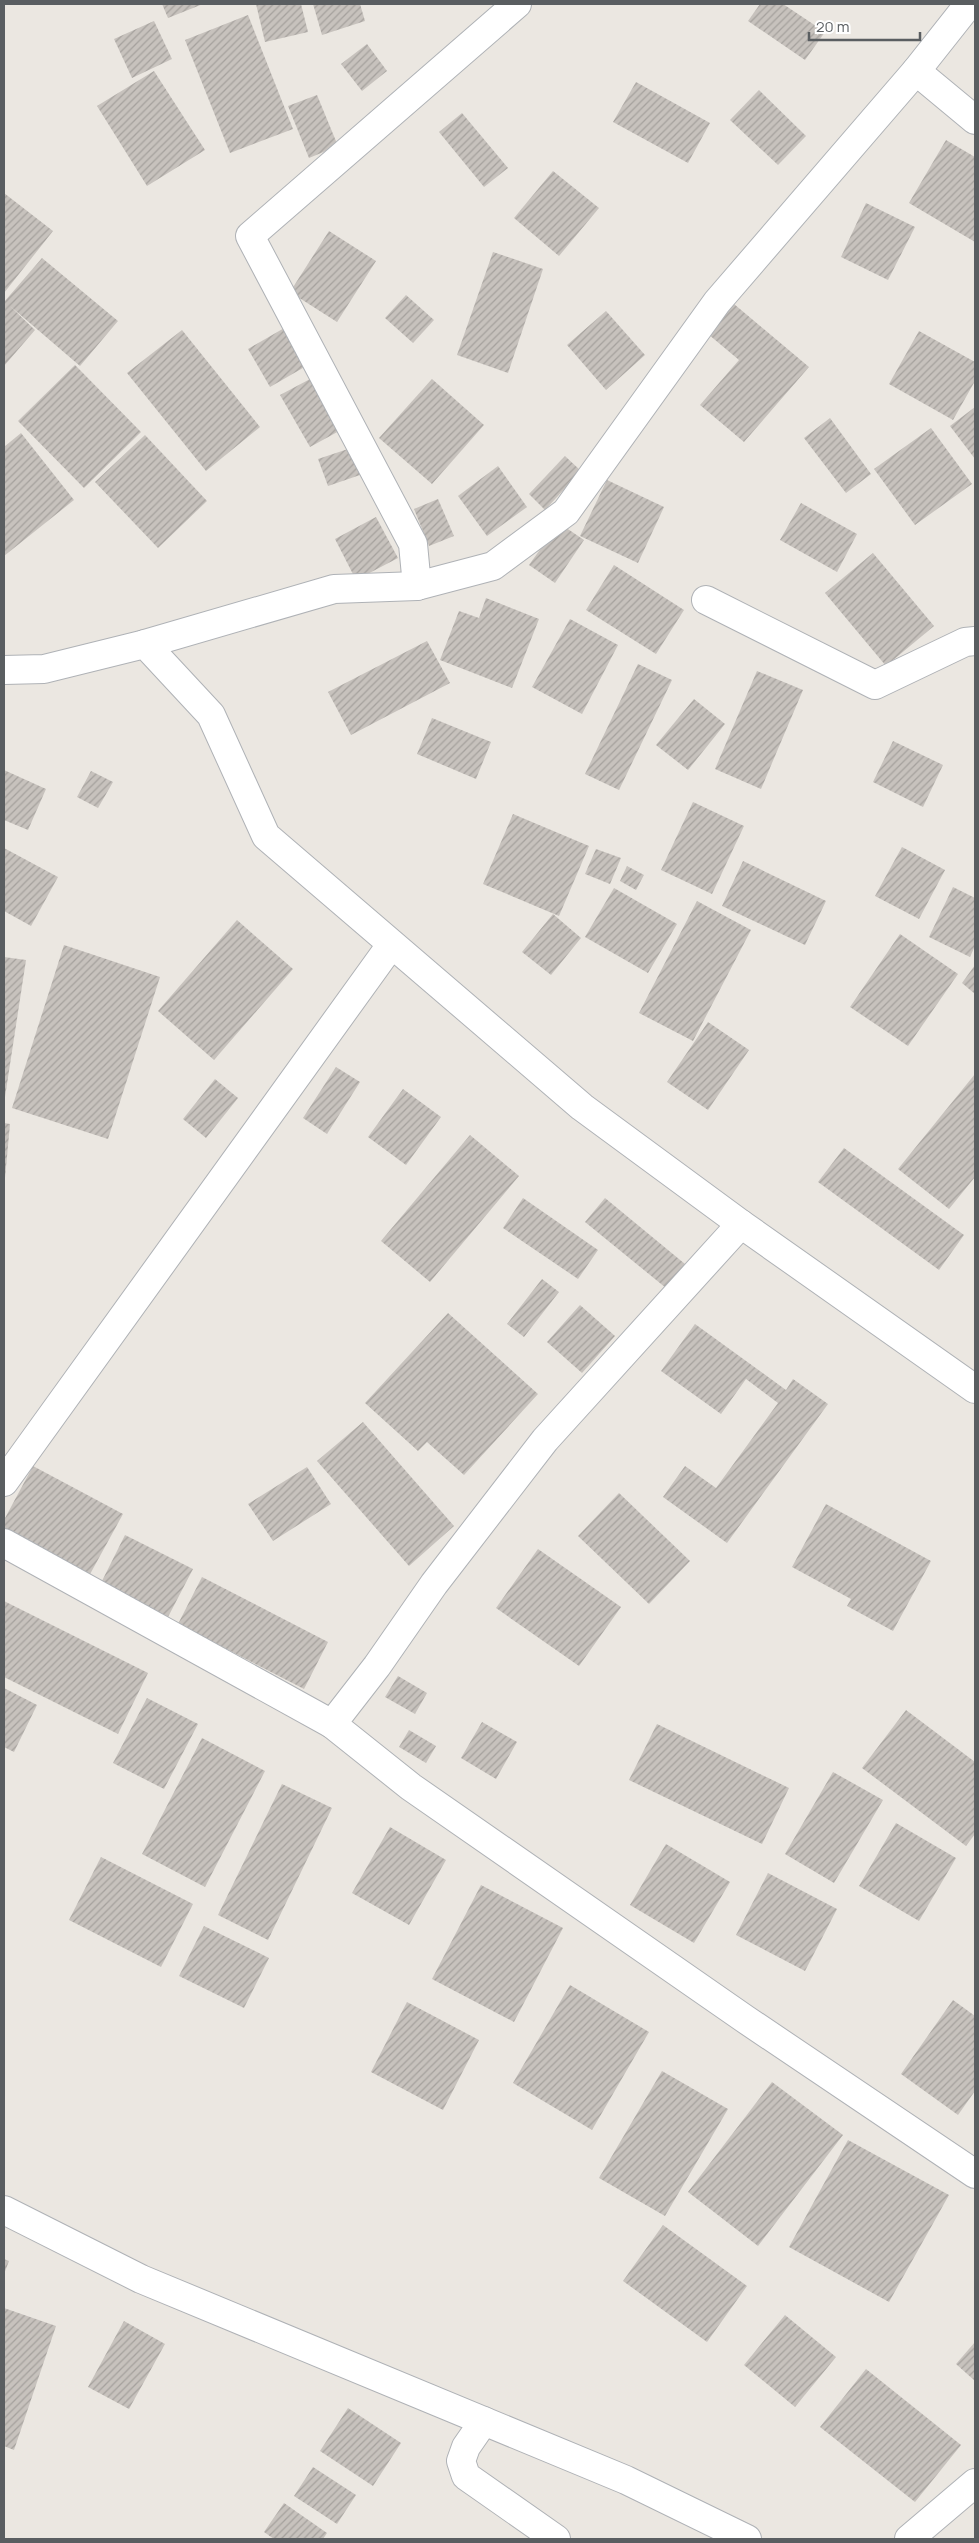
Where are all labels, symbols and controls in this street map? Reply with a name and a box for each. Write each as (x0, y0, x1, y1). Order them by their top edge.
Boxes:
scale bar (809, 10, 920, 42)
text: 20 m (816, 16, 849, 37)

